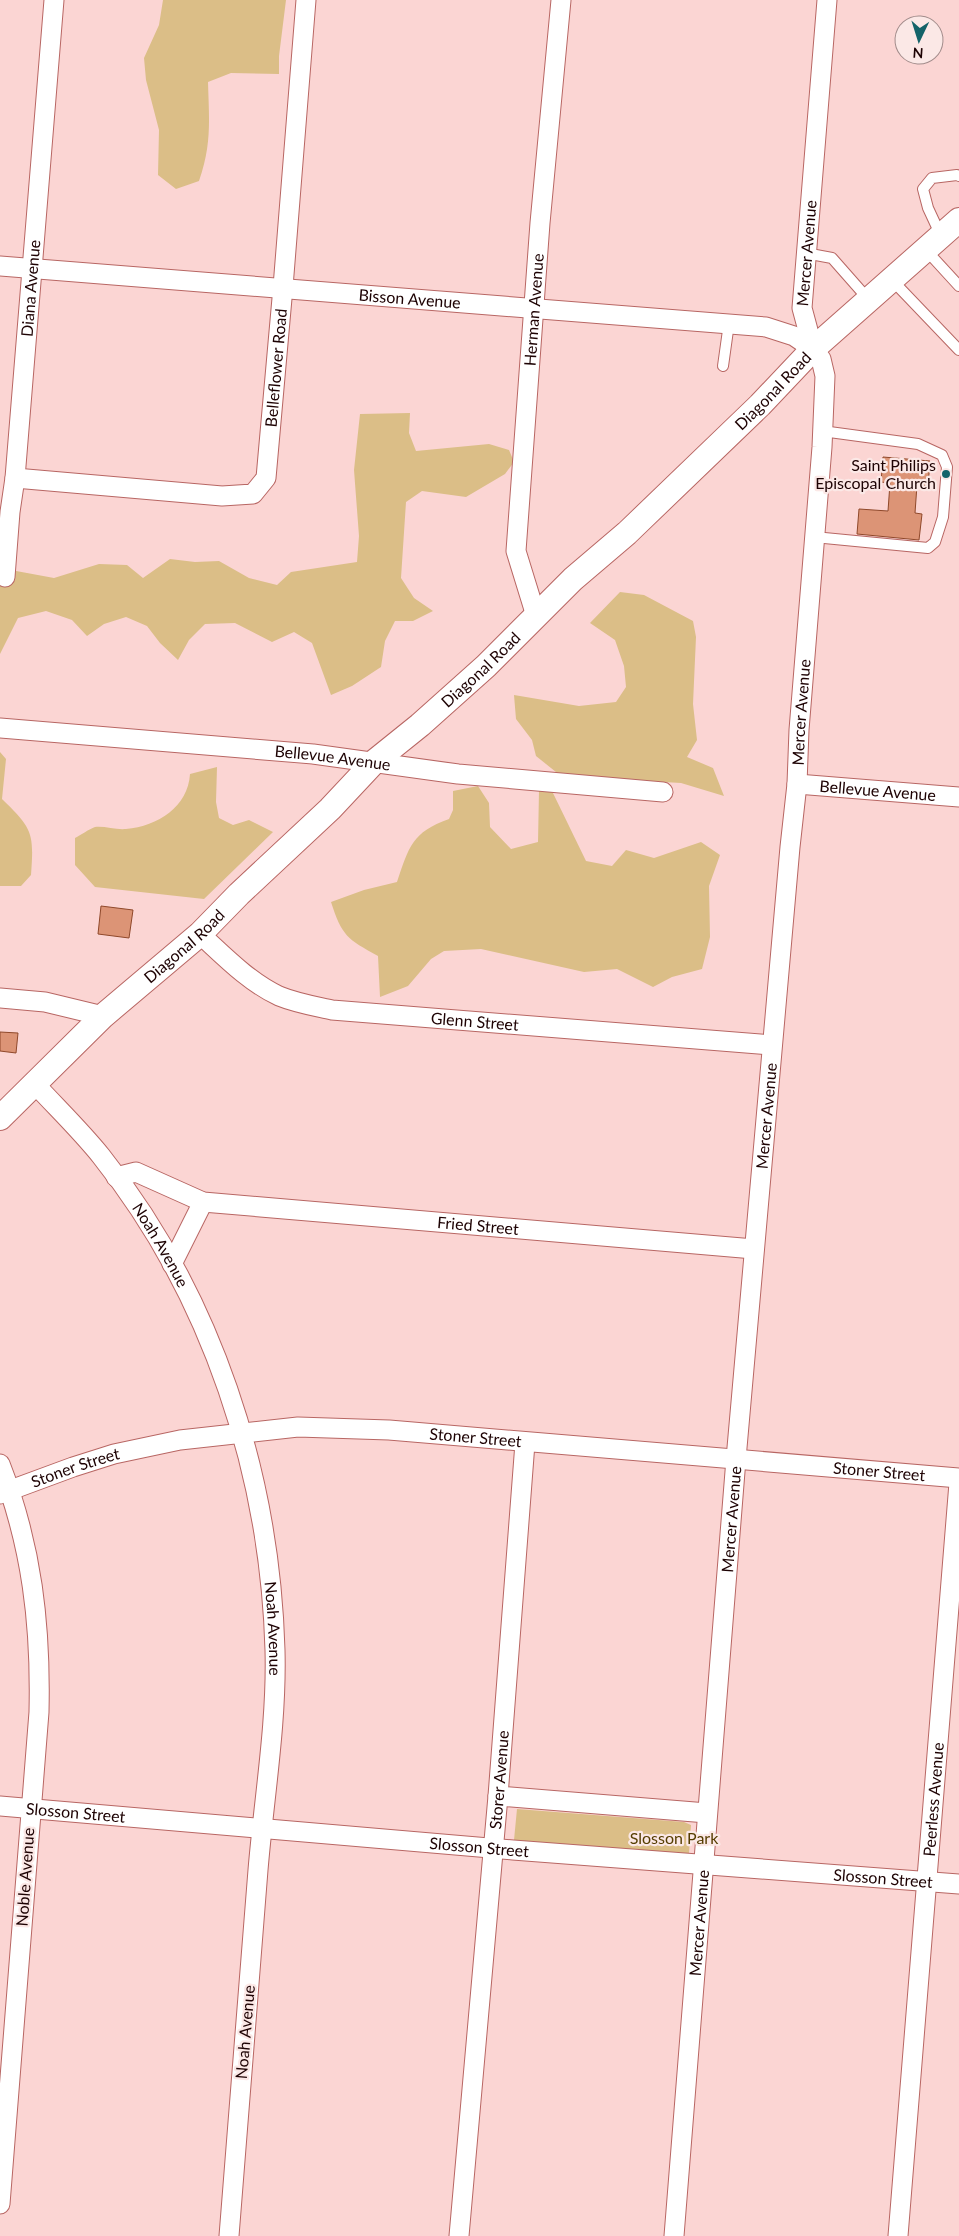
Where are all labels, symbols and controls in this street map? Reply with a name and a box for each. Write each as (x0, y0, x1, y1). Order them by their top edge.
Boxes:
north arrow (894, 15, 944, 65)
text: N (912, 45, 924, 62)
street label: Mercer Avenue (792, 199, 820, 307)
street label: Diana Avenue (17, 239, 43, 337)
street label: Herman Avenue (520, 253, 547, 367)
street label: Bisson Avenue (358, 285, 462, 312)
street label: Belleflower Road (261, 308, 290, 428)
street label: Diagonal Road (730, 347, 815, 433)
place label: Saint Philips Episcopal Church (815, 455, 936, 492)
marker: Saint Philips Episcopal Church (940, 468, 952, 480)
street label: Diagonal Road (437, 628, 524, 711)
street label: Mercer Avenue (788, 658, 814, 766)
street label: Bellevue Avenue (274, 741, 392, 774)
street label: Bellevue Avenue (819, 776, 937, 804)
street label: Diagonal Road (140, 905, 228, 986)
street label: Glenn Street (430, 1008, 520, 1034)
street label: Mercer Avenue (752, 1062, 780, 1170)
street label: Noah Avenue (129, 1199, 193, 1290)
street label: Fried Street (436, 1212, 520, 1238)
street label: Stoner Street (429, 1423, 523, 1450)
street label: Stoner Street (28, 1443, 121, 1491)
street label: Stoner Street (832, 1457, 926, 1484)
street label: Mercer Avenue (717, 1465, 744, 1573)
street label: Noah Avenue (261, 1580, 285, 1676)
street label: Storer Avenue (485, 1730, 512, 1830)
street label: Peerless Avenue (919, 1742, 947, 1857)
street label: Slosson Street (25, 1798, 126, 1826)
street label: Noble Avenue (12, 1827, 37, 1927)
park label: Slosson Park (630, 1828, 719, 1847)
street label: Slosson Street (429, 1833, 530, 1860)
street label: Slosson Street (833, 1864, 934, 1891)
street label: Mercer Avenue (685, 1869, 712, 1977)
street label: Noah Avenue (231, 1984, 258, 2080)

